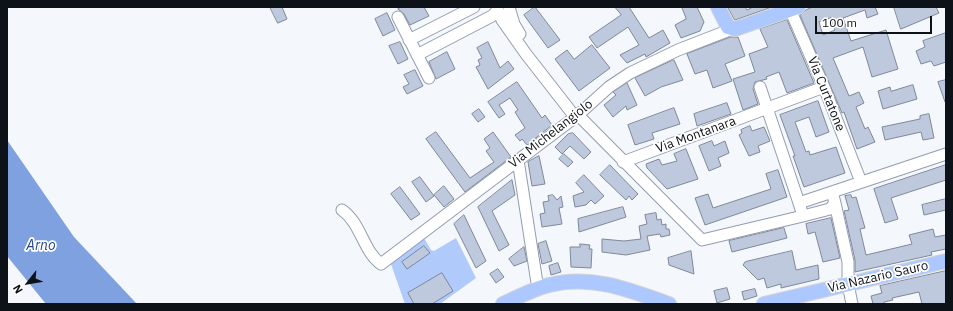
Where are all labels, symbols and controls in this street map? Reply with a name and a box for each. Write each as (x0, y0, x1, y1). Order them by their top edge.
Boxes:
scale bar (817, 8, 934, 34)
text: 100 m (822, 15, 857, 30)
street label: Via Curtatone (804, 54, 848, 134)
street label: Via Michelangiolo (506, 96, 596, 172)
street label: Via Montanara (654, 113, 738, 157)
water label: Arno (26, 238, 56, 254)
street label: Via Nazario Sauro (826, 258, 930, 296)
north arrow (8, 263, 48, 303)
text: N (10, 282, 26, 296)

